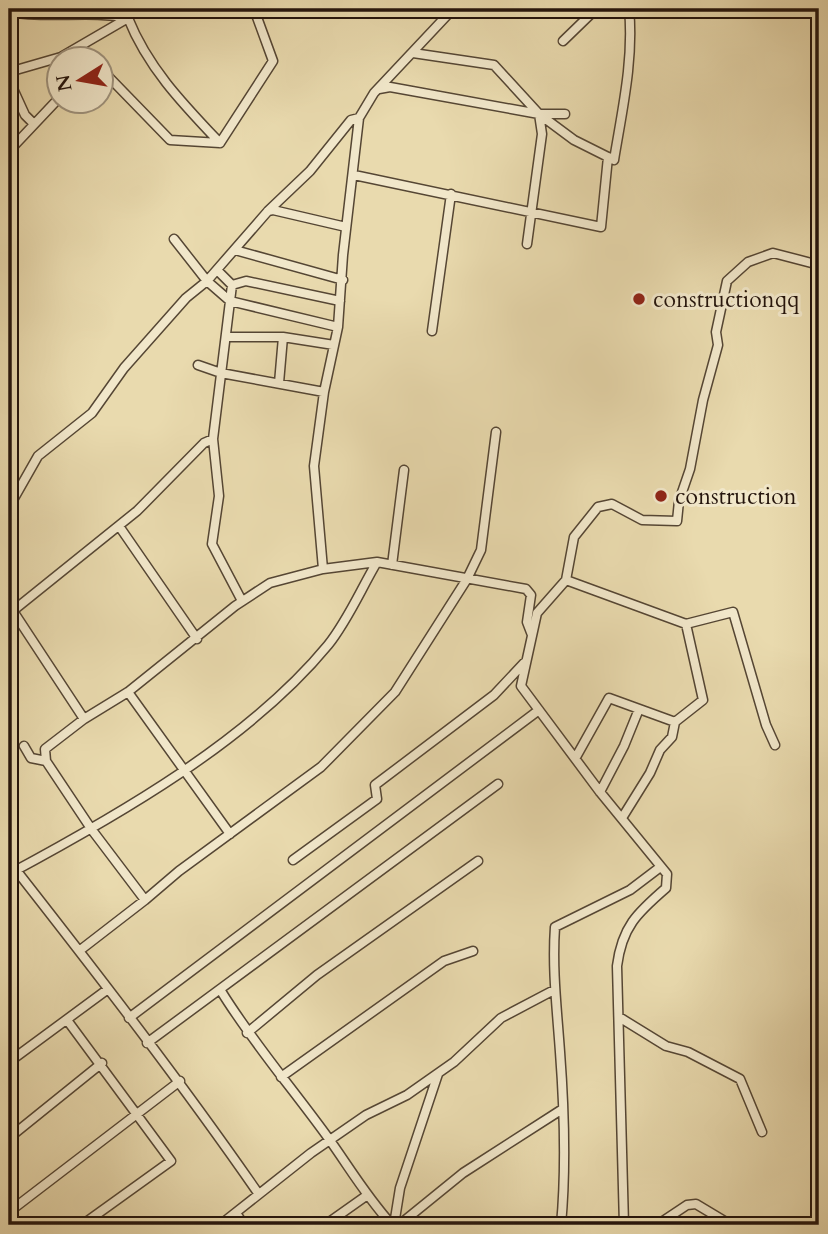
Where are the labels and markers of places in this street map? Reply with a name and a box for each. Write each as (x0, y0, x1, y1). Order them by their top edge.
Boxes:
place label: constructionqq (653, 284, 800, 315)
marker: constructionqq (631, 291, 647, 307)
place label: construction (675, 481, 797, 512)
marker: construction (653, 488, 669, 504)

